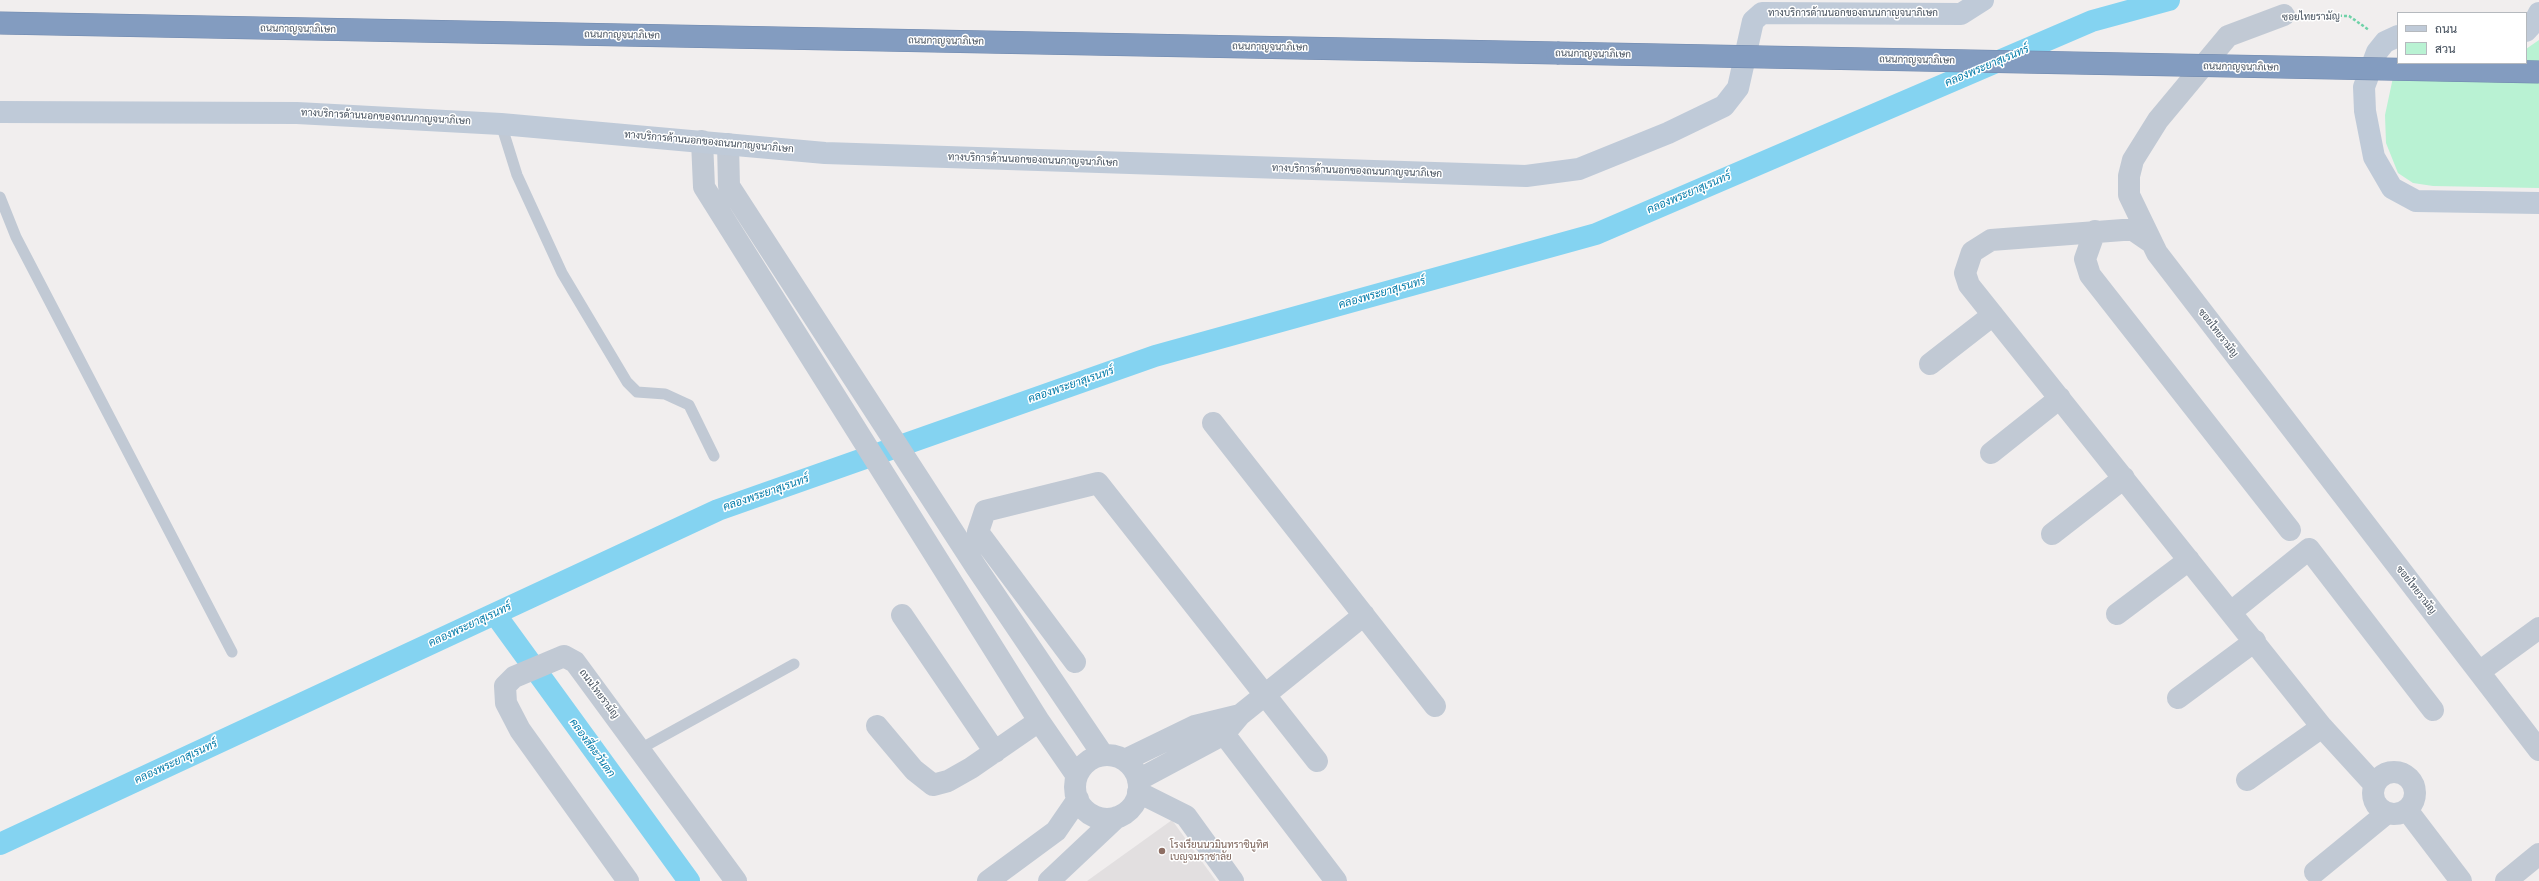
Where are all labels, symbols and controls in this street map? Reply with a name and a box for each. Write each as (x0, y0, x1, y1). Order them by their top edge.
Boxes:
street label: ทางบริการด้านนอกของถนนกาญจนาภิเษก (1768, 7, 1938, 19)
street label: ซอยไทยรามัญ (2282, 10, 2340, 24)
legend (2397, 12, 2527, 64)
text: ถนน (2435, 21, 2457, 36)
street label: ถนนกาญจนาภิเษก (260, 22, 336, 36)
street label: ถนนกาญจนาภิเษก (584, 28, 660, 42)
street label: ถนนกาญจนาภิเษก (908, 34, 984, 48)
street label: ถนนกาญจนาภิเษก (1232, 40, 1308, 54)
text: สวน (2435, 41, 2456, 56)
water label: คลองพระยาสุเรนทร์ (1943, 42, 2031, 90)
street label: ถนนกาญจนาภิเษก (1555, 47, 1631, 61)
street label: ถนนกาญจนาภิเษก (1879, 53, 1955, 67)
street label: ถนนกาญจนาภิเษก (2203, 60, 2279, 74)
street label: ทางบริการด้านนอกของถนนกาญจนาภิเษก (301, 107, 471, 127)
street label: ทางบริการด้านนอกของถนนกาญจนาภิเษก (624, 129, 794, 155)
street label: ทางบริการด้านนอกของถนนกาญจนาภิเษก (948, 151, 1118, 169)
street label: ทางบริการด้านนอกของถนนกาญจนาภิเษก (1272, 162, 1442, 180)
water label: คลองพระยาสุเรนทร์ (1645, 169, 1733, 217)
water label: คลองพระยาสุเรนทร์ (1337, 274, 1427, 312)
street label: ซอยไทยรามัญ (2195, 306, 2241, 360)
water label: คลองพระยาสุเรนทร์ (1026, 364, 1116, 406)
water label: คลองพระยาสุเรนทร์ (721, 472, 811, 514)
street label: ซอยไทยรามัญ (2393, 563, 2439, 617)
water label: คลองพระยาสุเรนทร์ (426, 600, 514, 650)
street label: ถนนไทยรามัญ (576, 667, 622, 721)
water label: คลองสี่ตะวันตก (566, 716, 618, 780)
water label: คลองพระยาสุเรนทร์ (132, 737, 220, 787)
place label: โรงเรียนนวมินทราชินูทิศ เบญจมราชาลัย (1170, 839, 1268, 862)
marker: โรงเรียนนวมินทราชินูทิศ เบญจมราชาลัย (1157, 846, 1167, 856)

